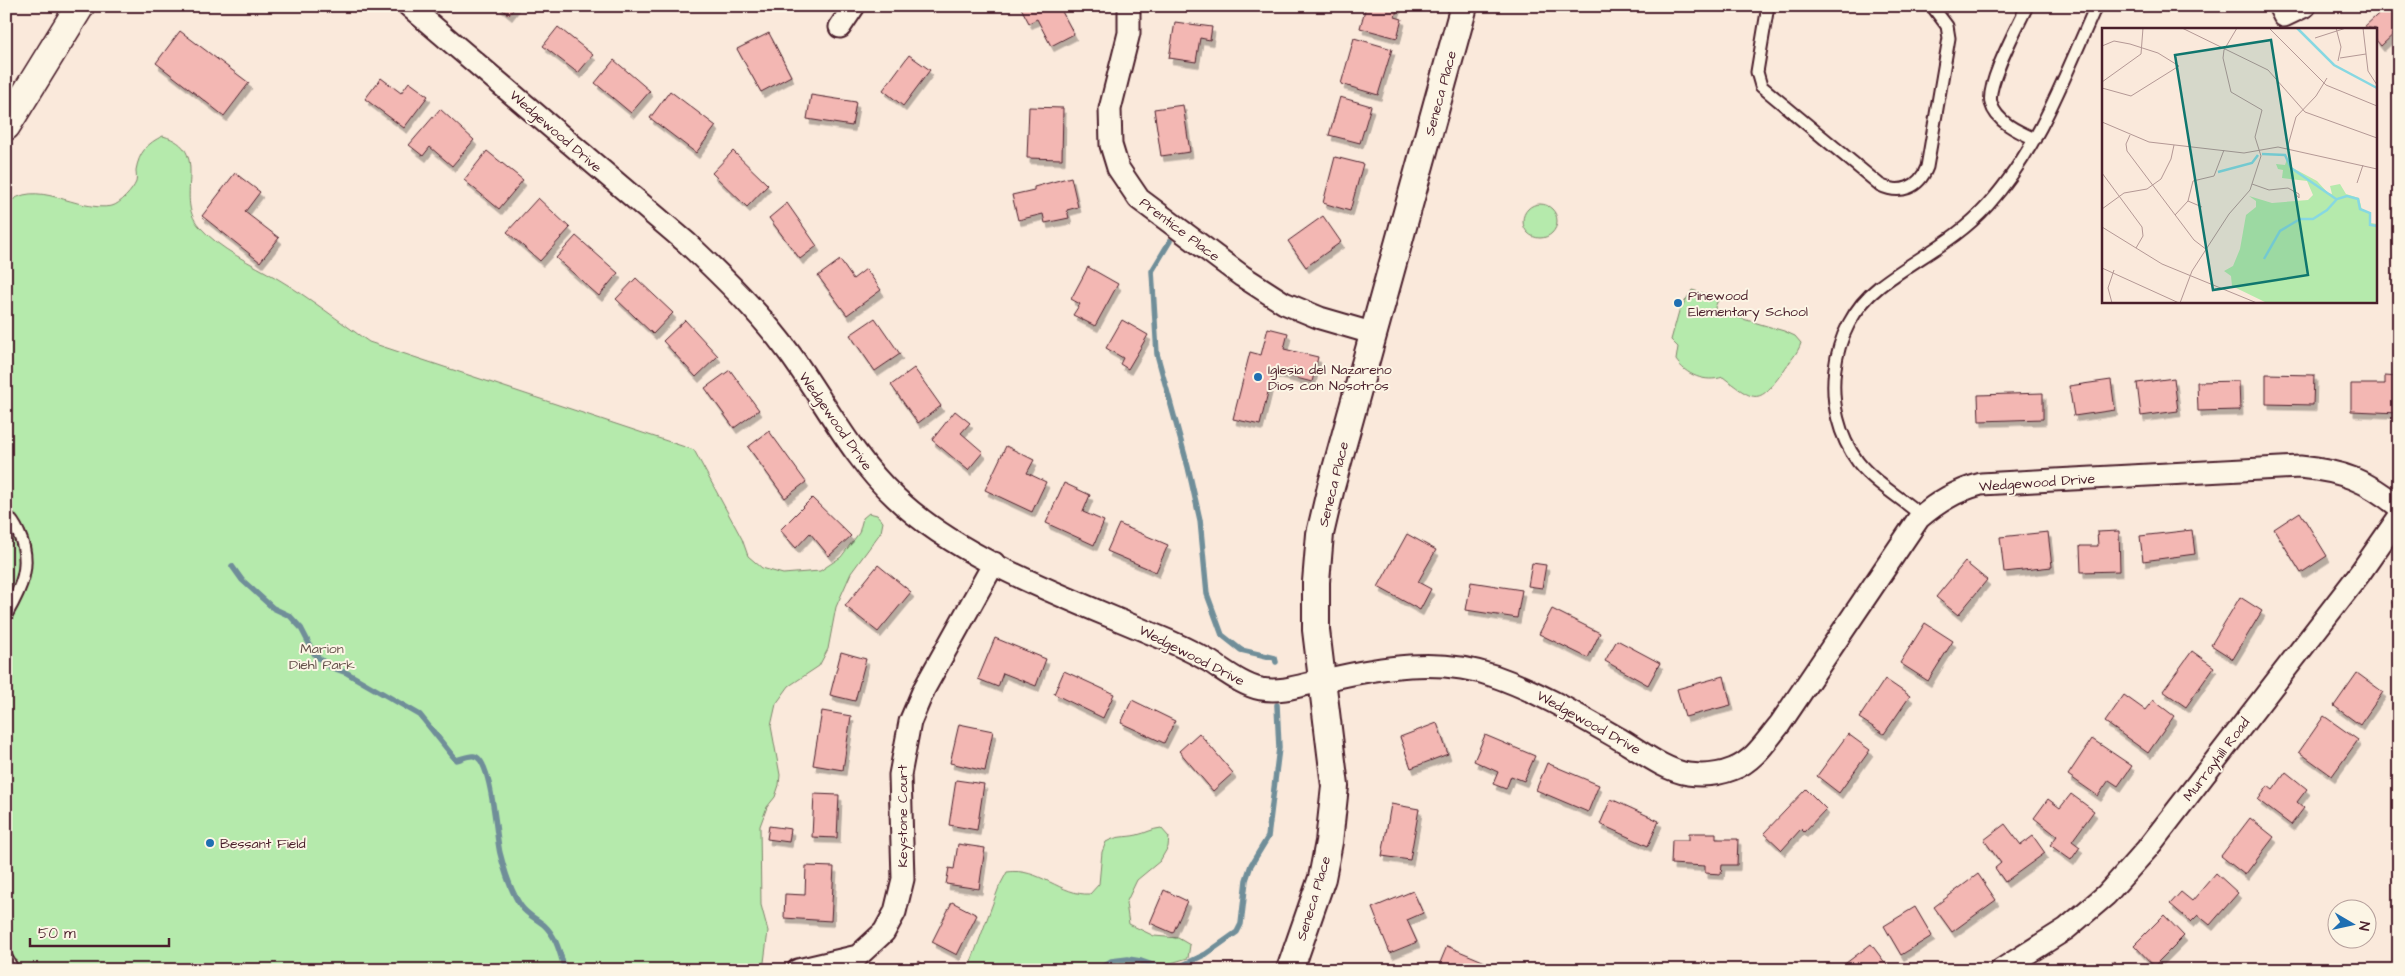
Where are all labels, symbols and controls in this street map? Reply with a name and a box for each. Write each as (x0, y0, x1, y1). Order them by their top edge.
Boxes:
inset map (2102, 28, 2378, 302)
street label: Seneca Place (1420, 48, 1462, 138)
street label: Wedgewood Drive (505, 86, 606, 178)
street label: Prentice Place (1135, 193, 1224, 267)
place label: Pinewood Elementary School (1688, 286, 1808, 322)
marker: Pinewood Elementary School (1672, 297, 1684, 309)
place label: Iglesia del Nazareno Dios con Nosotros (1268, 360, 1392, 396)
street label: Wedgewood Drive (794, 368, 877, 475)
marker: Iglesia del Nazareno Dios con Nosotros (1252, 371, 1264, 383)
street label: Seneca Place (1314, 439, 1354, 529)
street label: Wedgewood Drive (1978, 469, 2096, 497)
street label: Wedgewood Drive (1135, 621, 1248, 691)
park label: Marion Diehl Park (289, 639, 355, 675)
street label: Wedgewood Drive (1533, 686, 1645, 760)
street label: Murrayhill Road (2179, 714, 2255, 806)
street label: Keystone Court (893, 764, 913, 867)
place label: Bessant Field (220, 834, 306, 854)
marker: Bessant Field (204, 837, 216, 849)
street label: Seneca Place (1292, 853, 1336, 943)
north arrow (2328, 898, 2378, 948)
scale bar (30, 916, 169, 948)
text: N (2353, 920, 2374, 932)
text: 50 m (38, 923, 76, 944)

